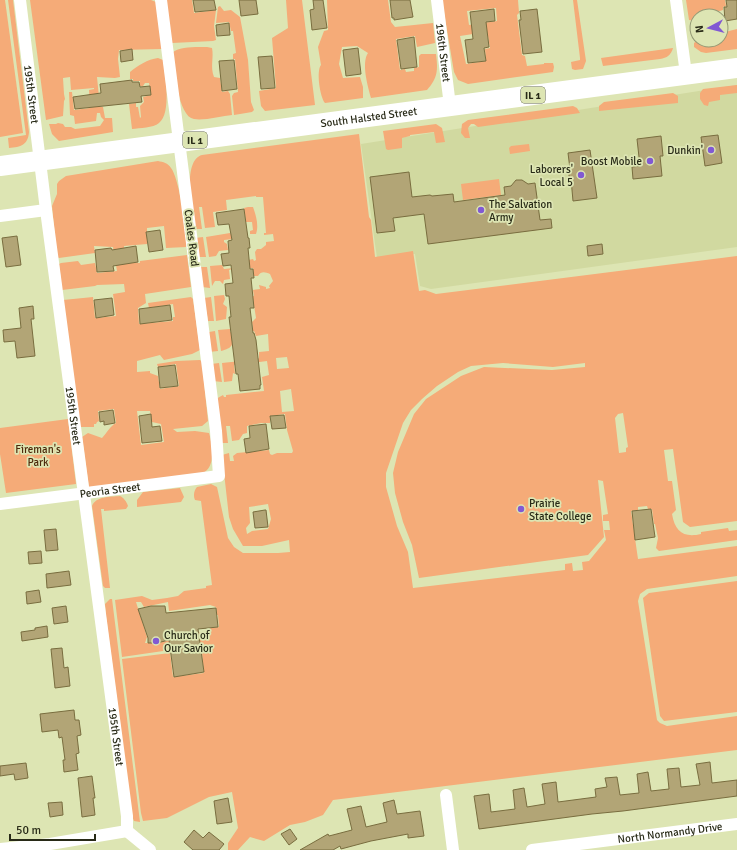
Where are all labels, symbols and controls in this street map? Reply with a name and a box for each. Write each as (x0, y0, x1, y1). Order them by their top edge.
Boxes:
north arrow (689, 8, 729, 48)
street label: 196th Street (433, 23, 453, 83)
text: N (693, 25, 706, 34)
street label: 195th Street (21, 64, 41, 124)
road number: IL 1 (521, 87, 545, 103)
street label: South Halsted Street (320, 105, 418, 130)
road number: IL 1 (183, 132, 207, 148)
place label: Dunkin' (667, 144, 703, 157)
marker: Dunkin' (706, 145, 716, 155)
place label: Boost Mobile (581, 155, 642, 168)
marker: Boost Mobile (645, 156, 655, 166)
place label: Laborers' Local 5 (530, 163, 573, 189)
marker: Laborers' Local 5 (576, 170, 586, 180)
place label: The Salvation Army (489, 198, 552, 224)
marker: The Salvation Army (476, 205, 486, 215)
street label: Coales Road (182, 209, 201, 267)
street label: 195th Street (63, 386, 83, 446)
park label: Fireman's Park (15, 443, 61, 469)
street label: Peoria Street (79, 480, 141, 501)
place label: Prairie State College (529, 497, 591, 523)
marker: Prairie State College (516, 504, 526, 514)
place label: Church of Our Savior (164, 629, 213, 655)
marker: Church of Our Savior (151, 636, 161, 646)
street label: 195th Street (106, 707, 126, 767)
scale bar (10, 816, 95, 842)
street label: North Normandy Drive (617, 820, 723, 846)
text: 50 m (16, 823, 41, 838)

